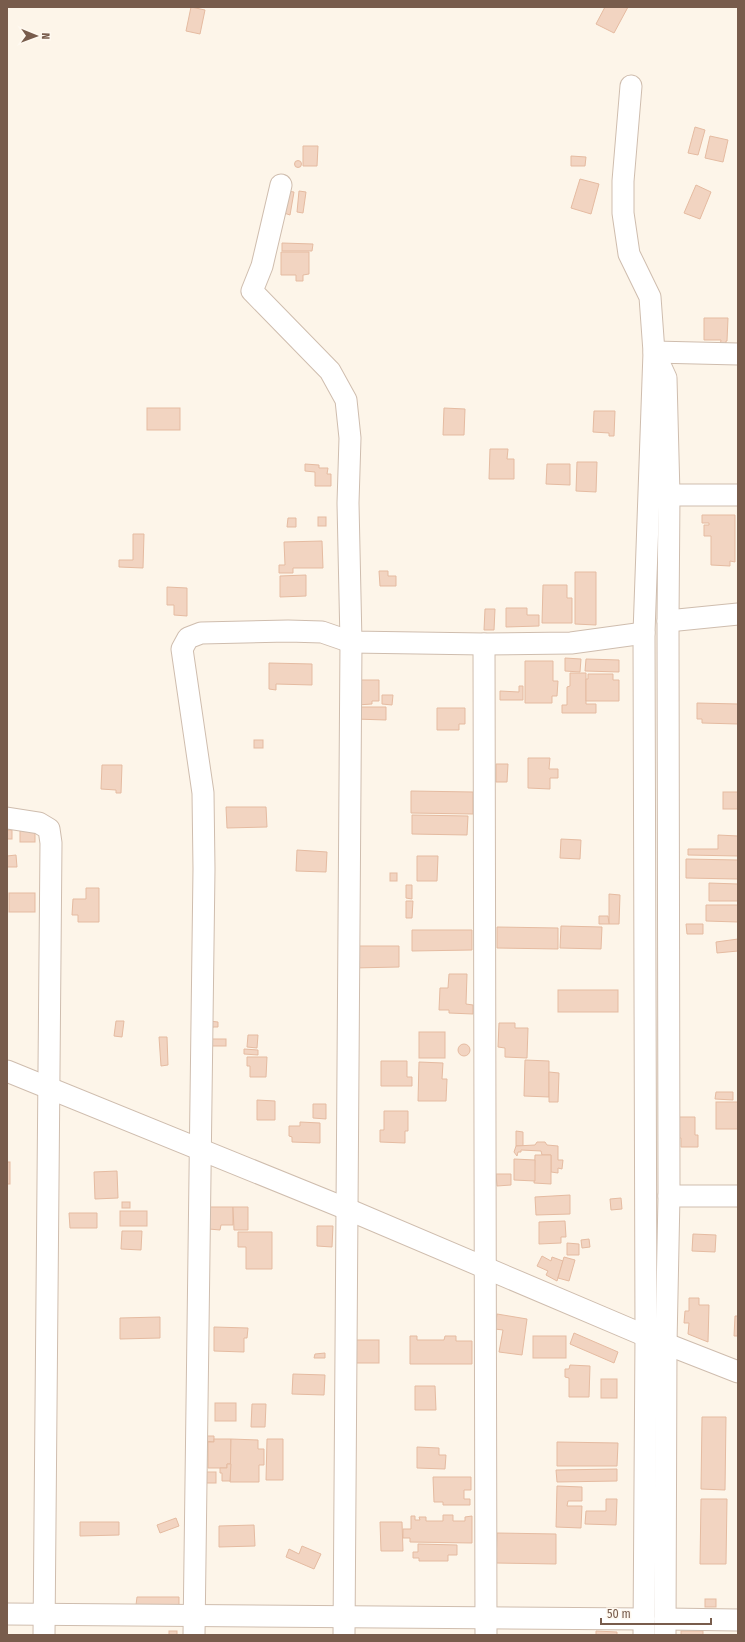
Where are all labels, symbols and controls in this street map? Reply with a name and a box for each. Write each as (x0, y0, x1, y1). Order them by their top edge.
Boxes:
north arrow (16, 16, 56, 56)
text: N (39, 33, 52, 40)
scale bar (601, 1600, 711, 1626)
text: 50 m (607, 1607, 631, 1621)

